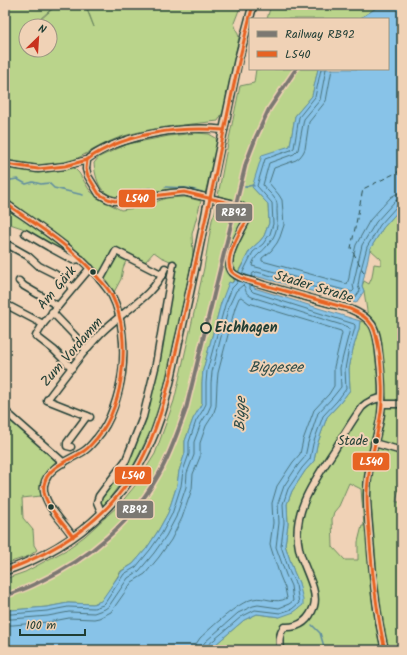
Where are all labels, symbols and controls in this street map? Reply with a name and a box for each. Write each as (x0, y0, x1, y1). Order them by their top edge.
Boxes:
north arrow (18, 18, 58, 58)
legend (249, 18, 389, 70)
text: N (35, 20, 49, 39)
text: Railway RB92 (285, 25, 355, 44)
text: L540 (285, 45, 311, 64)
line badge: L540 (118, 189, 156, 208)
text: L540 (125, 190, 149, 208)
line badge: RB92 (215, 203, 253, 222)
text: RB92 (221, 204, 247, 222)
street label: Am Gärk (32, 261, 82, 315)
street label: Stader Straße (272, 265, 357, 310)
unlabelled marker (88, 267, 98, 277)
street label: Zum Vordamm (35, 312, 109, 392)
place label: Eichhagen (215, 317, 278, 339)
marker: Eichhagen (200, 322, 212, 334)
water label: Biggesee (249, 356, 304, 380)
water label: Bigge (228, 395, 254, 431)
place label: Stade (338, 431, 368, 452)
marker: Stade (371, 436, 381, 446)
line badge: L540 (352, 452, 390, 471)
text: L540 (359, 453, 383, 471)
line badge: L540 (114, 466, 152, 485)
text: L540 (121, 467, 145, 485)
line badge: RB92 (116, 500, 154, 519)
text: RB92 (122, 501, 148, 519)
unlabelled marker (46, 502, 56, 512)
scale bar (20, 611, 85, 637)
text: 100 m (26, 616, 57, 635)

